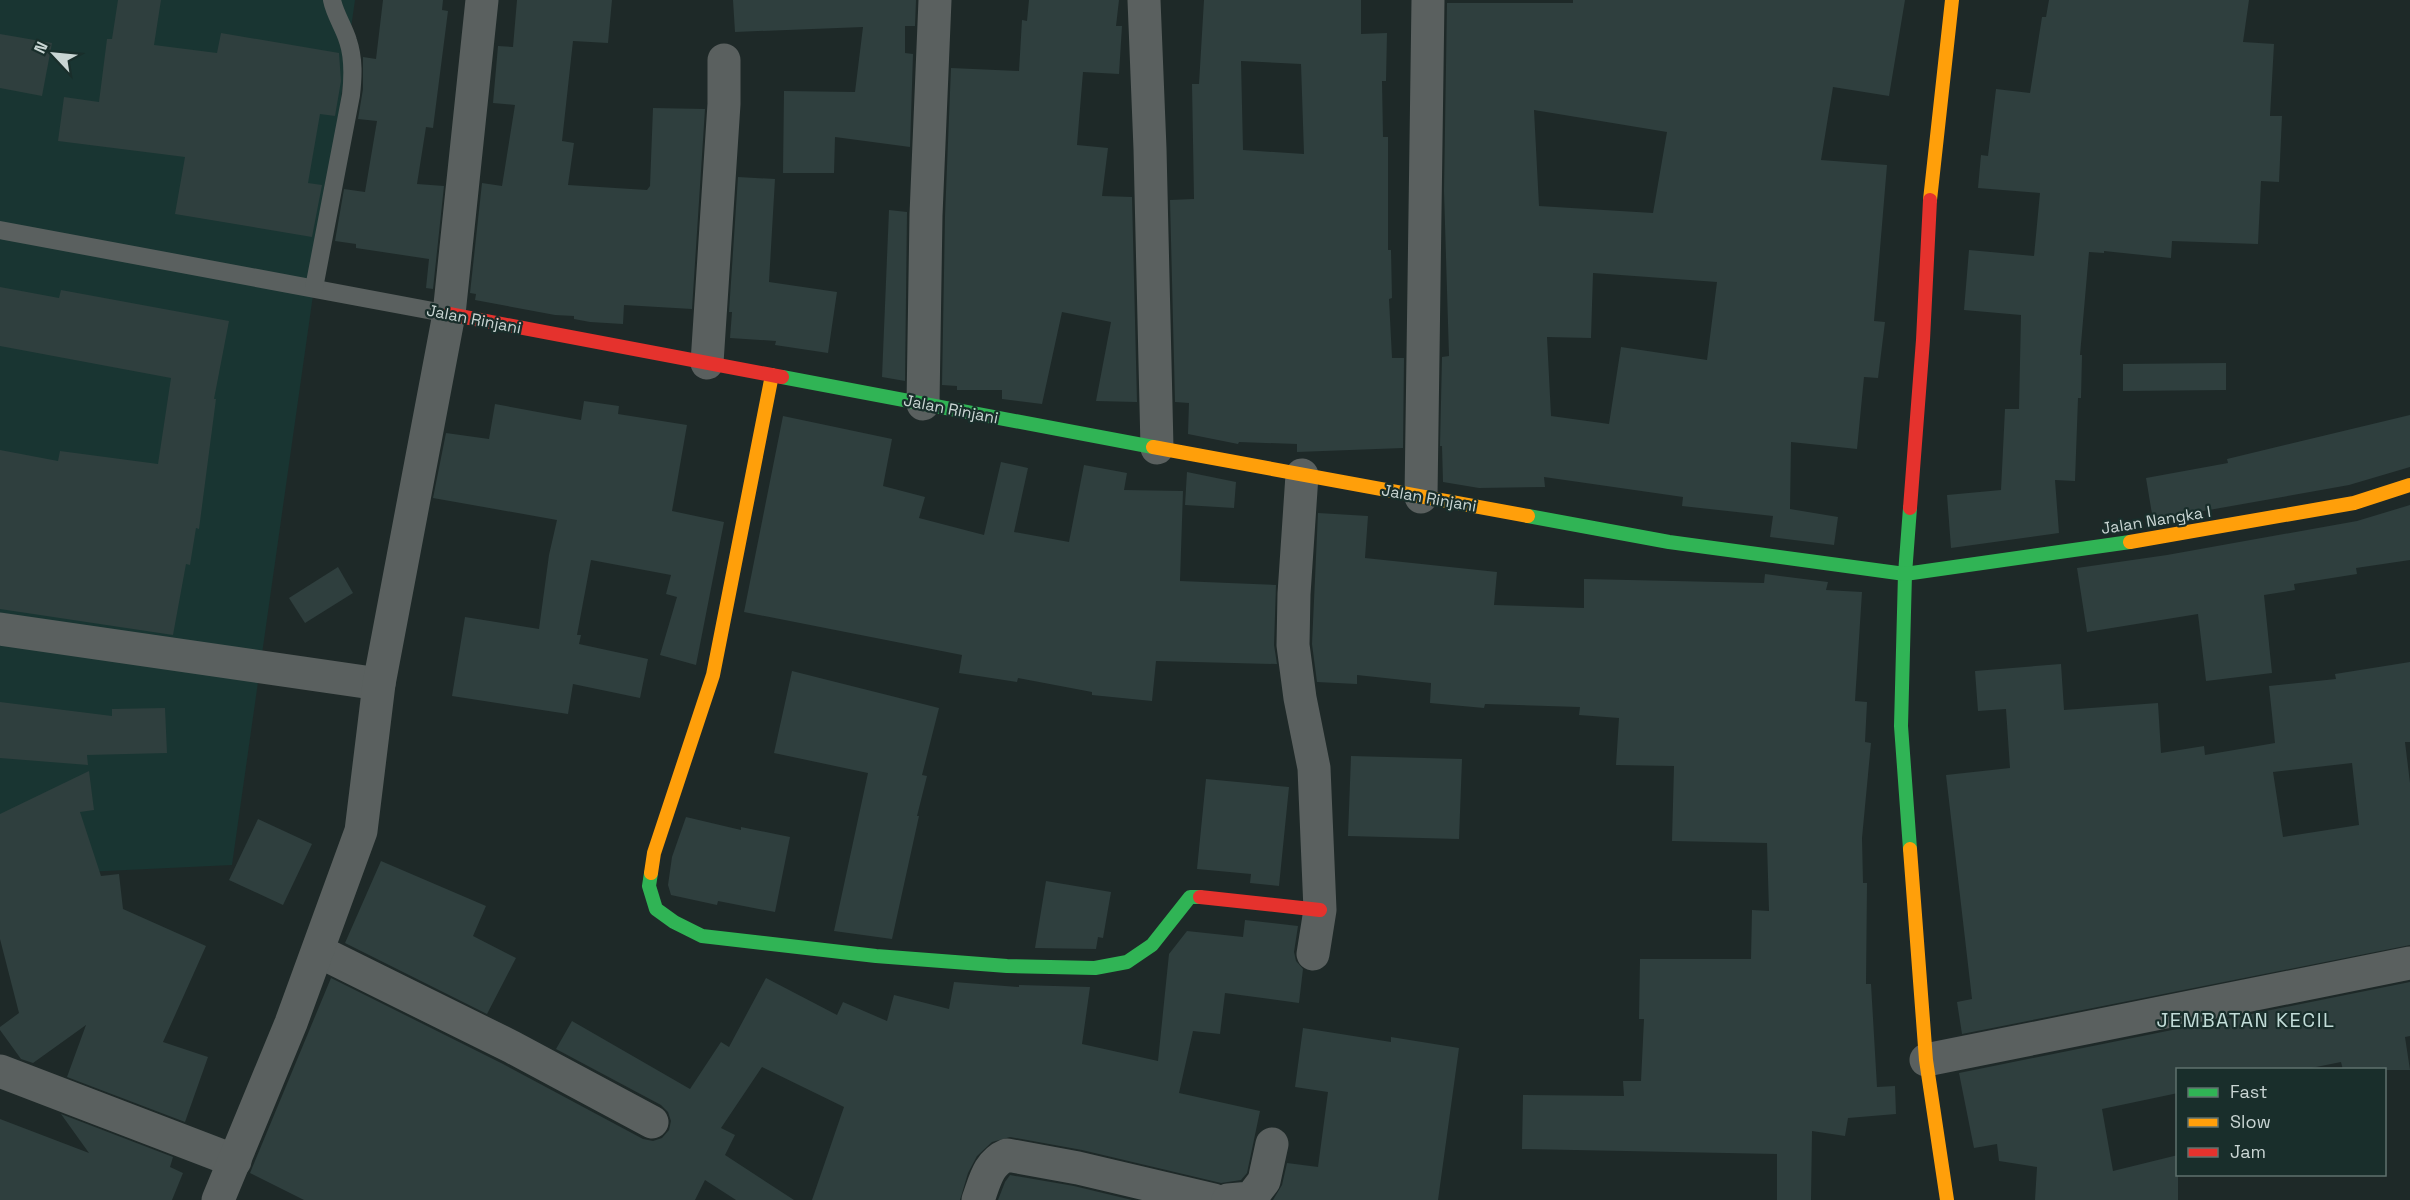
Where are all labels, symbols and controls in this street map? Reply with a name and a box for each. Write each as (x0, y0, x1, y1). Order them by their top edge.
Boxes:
north arrow (24, 24, 84, 84)
text: N (29, 38, 53, 57)
street label: Jalan Rinjani (425, 300, 523, 338)
street label: Jalan Rinjani (902, 390, 1000, 428)
street label: Jalan Rinjani (1380, 479, 1478, 517)
street label: Jalan Nangka I (2100, 501, 2212, 539)
district label: JEMBATAN KECIL (2156, 1007, 2336, 1033)
legend (2176, 1068, 2386, 1176)
text: Fast (2230, 1080, 2267, 1103)
text: Slow (2230, 1110, 2271, 1133)
text: Jam (2230, 1140, 2266, 1163)

